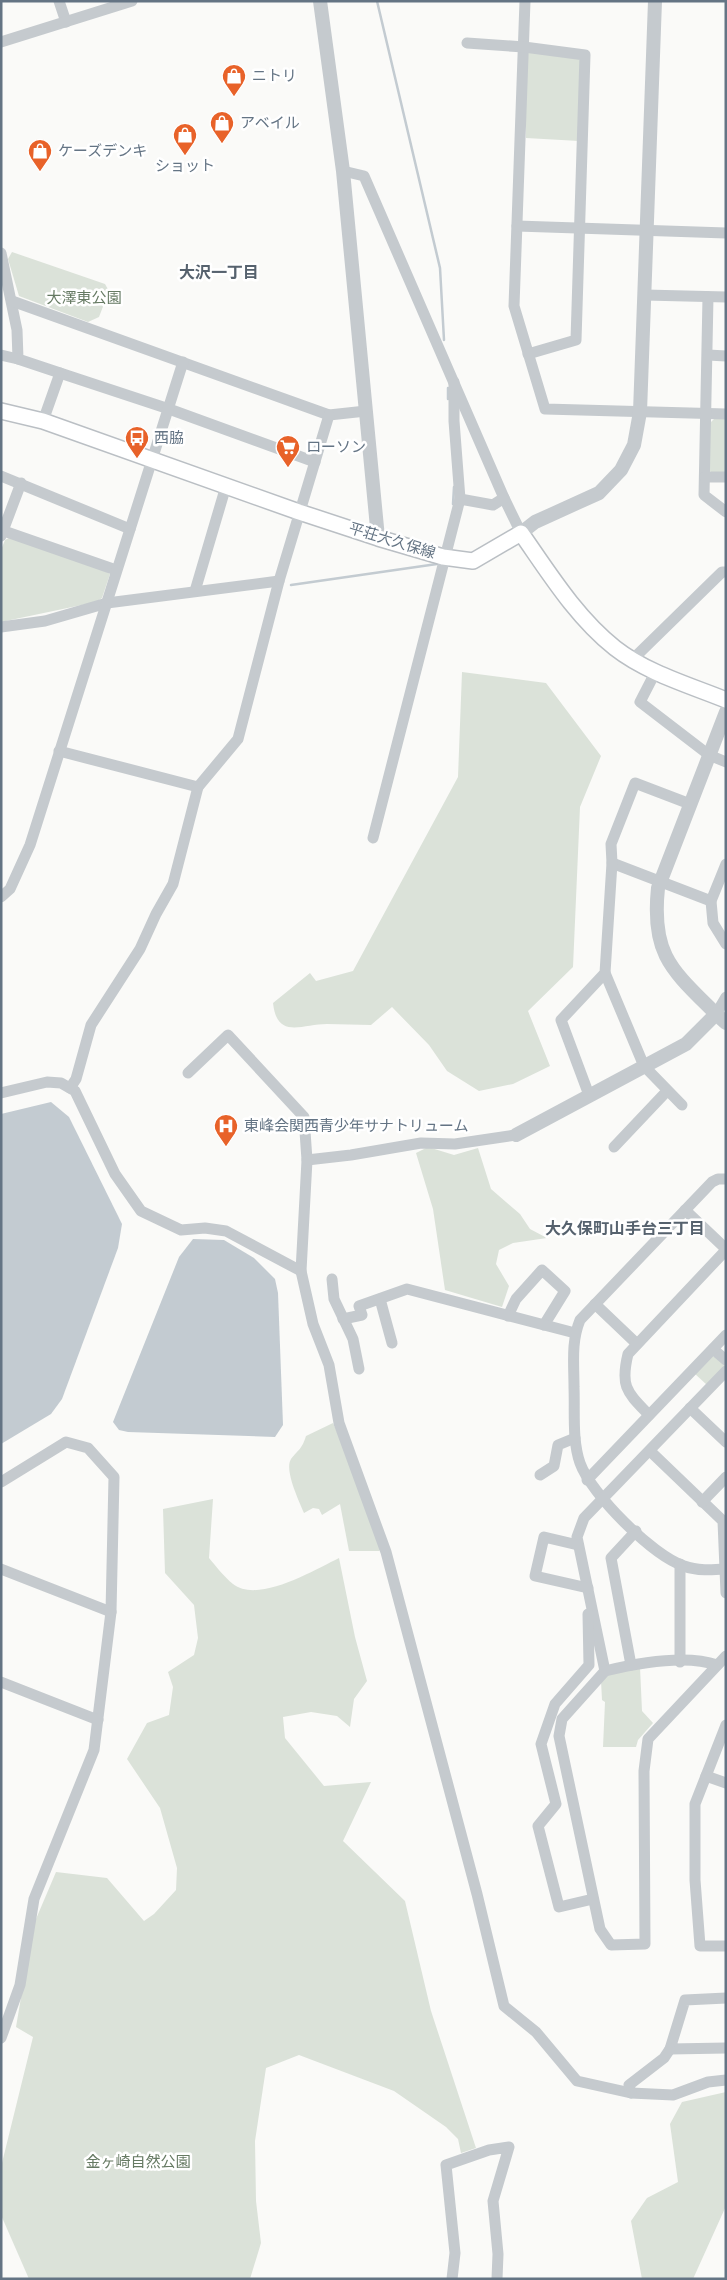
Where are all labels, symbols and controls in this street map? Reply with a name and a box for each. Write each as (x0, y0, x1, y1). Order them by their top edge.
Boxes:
shop icon: ニトリ (221, 63, 247, 97)
place label: ニトリ (252, 66, 297, 87)
shop icon: アベイル (209, 110, 235, 144)
place label: アベイル (240, 113, 300, 134)
shop icon: ショット (172, 122, 198, 156)
shop icon: ケーズデンキ (27, 138, 53, 172)
place label: ケーズデンキ (58, 141, 147, 162)
place label: ショット (155, 156, 215, 177)
district label: 大沢一丁目 (179, 262, 259, 284)
park label: 大澤東公園 (46, 288, 122, 309)
bus stop icon: 西脇 (124, 425, 150, 459)
place label: 西脇 (154, 428, 184, 449)
supermarket icon: ローソン (275, 434, 301, 468)
place label: ローソン (306, 437, 366, 458)
street label: 平荘大久保線 (346, 518, 438, 564)
hospital icon: 東峰会関西青少年サナトリューム (213, 1113, 239, 1147)
place label: 東峰会関西青少年サナトリューム (244, 1116, 469, 1137)
district label: 大久保町山手台三丁目 (545, 1218, 705, 1240)
park label: 金ヶ崎自然公園 (85, 2152, 191, 2173)

